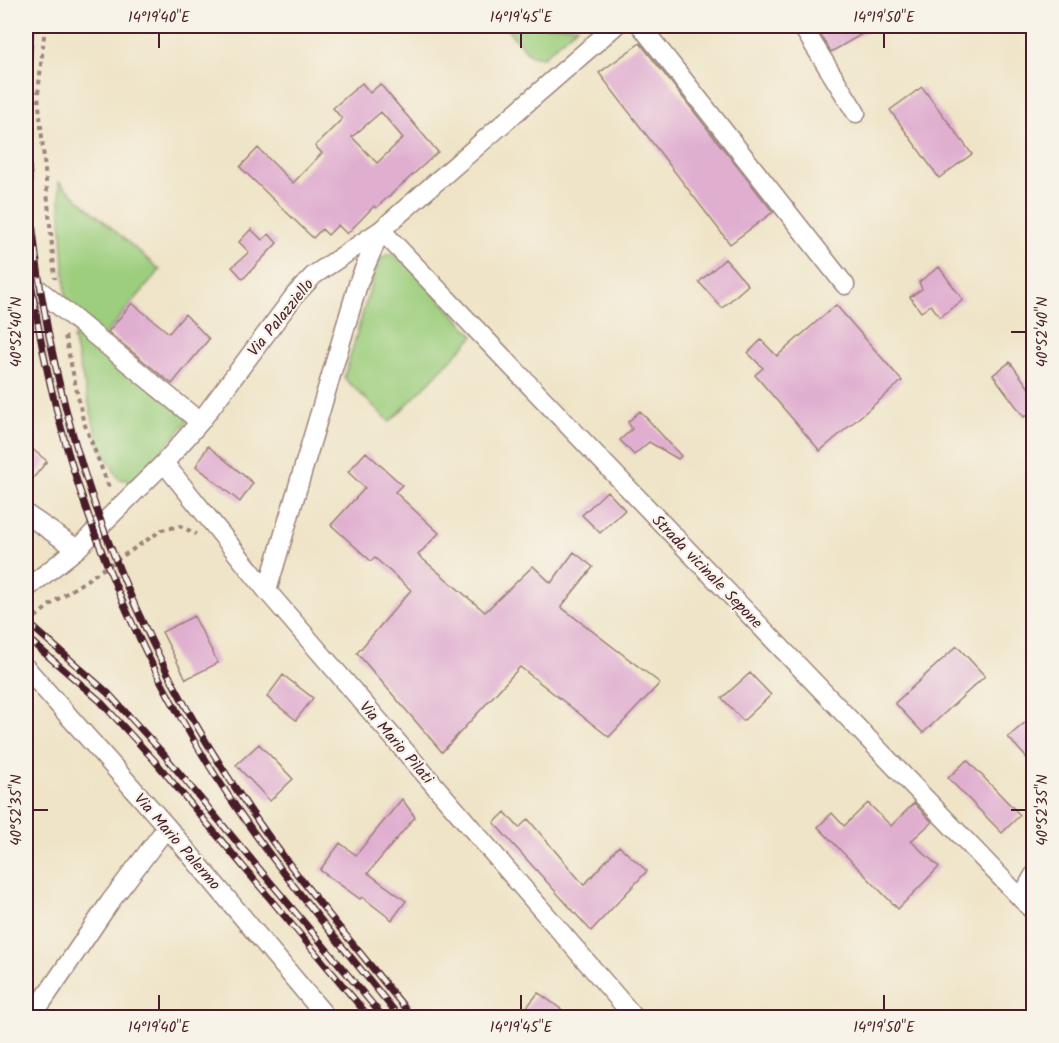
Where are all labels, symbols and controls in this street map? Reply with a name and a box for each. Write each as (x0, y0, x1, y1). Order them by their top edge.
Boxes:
text: 14°19'40"E (128, 6, 191, 30)
text: 14°19'45"E (490, 6, 553, 30)
text: 14°19'50"E (853, 6, 916, 30)
street label: Via Palazziello (242, 274, 320, 362)
text: 40°52'40"N (5, 297, 29, 367)
text: 40°52'40"N (1031, 297, 1055, 367)
street label: Strada vicinale Sepone (646, 509, 768, 635)
street label: Via Mario Pilati (353, 696, 440, 791)
text: 40°52'35"N (5, 774, 29, 846)
text: 40°52'35"N (1031, 774, 1055, 846)
street label: Via Mario Palermo (128, 788, 226, 896)
text: 14°19'40"E (128, 1016, 191, 1040)
text: 14°19'45"E (490, 1016, 553, 1040)
text: 14°19'50"E (853, 1016, 916, 1040)

